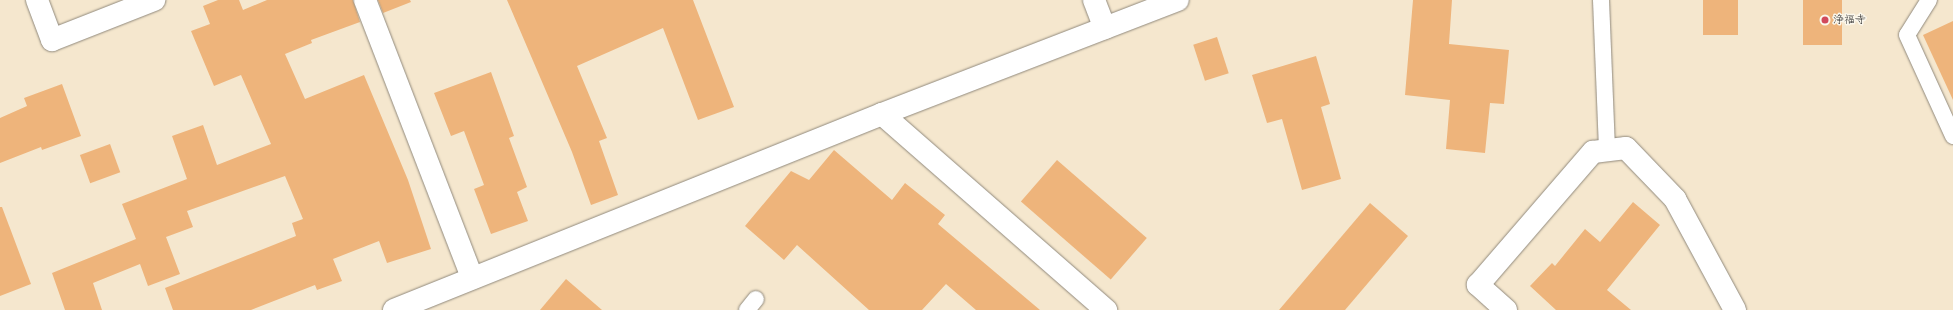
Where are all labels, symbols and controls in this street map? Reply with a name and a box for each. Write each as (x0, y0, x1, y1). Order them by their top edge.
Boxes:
place label: 浄福寺 (1833, 13, 1866, 27)
marker: 浄福寺 (1820, 15, 1830, 25)

